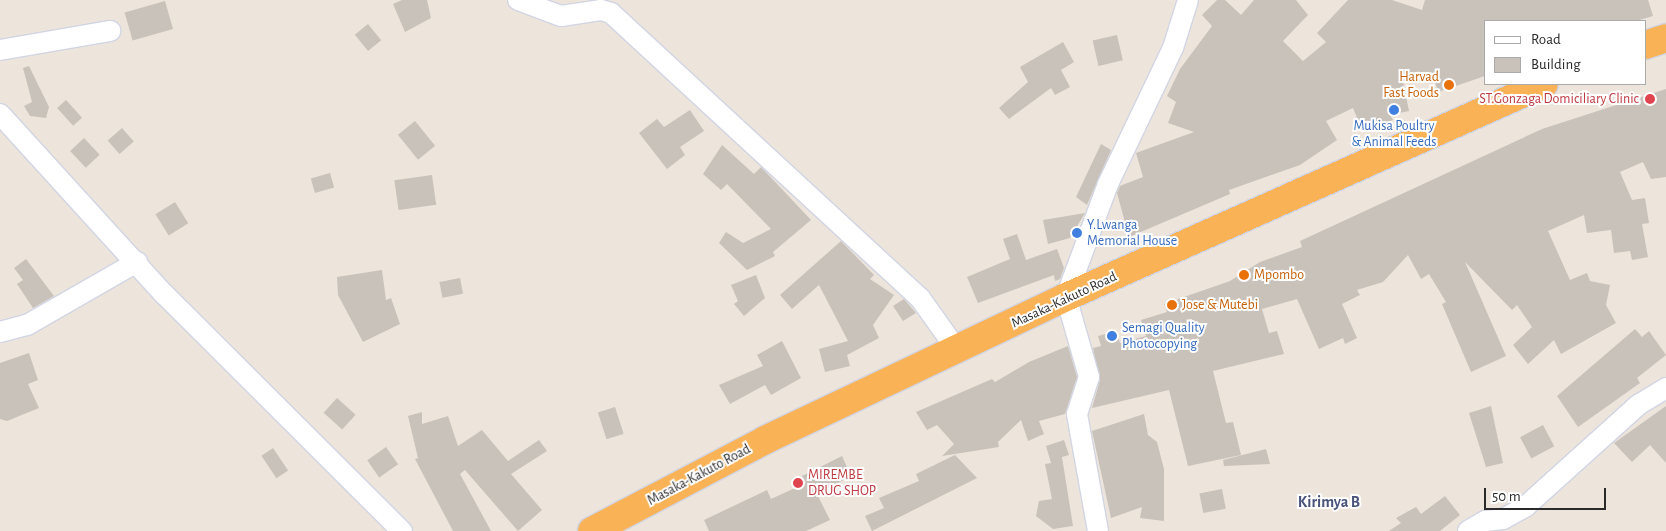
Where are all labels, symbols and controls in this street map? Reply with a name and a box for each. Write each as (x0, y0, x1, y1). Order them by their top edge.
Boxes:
legend (1484, 20, 1646, 85)
text: Road (1531, 32, 1561, 47)
text: Building (1531, 57, 1581, 72)
place label: Harvad Fast Foods (1383, 69, 1439, 102)
marker: Harvad Fast Foods (1443, 79, 1455, 91)
place label: ST.Gonzaga Domiciliary Clinic (1479, 91, 1639, 107)
marker: ST.Gonzaga Domiciliary Clinic (1643, 92, 1657, 106)
marker: Mukisa Poultry & Animal Feeds (1388, 104, 1400, 116)
place label: Mukisa Poultry & Animal Feeds (1352, 118, 1436, 150)
place label: Y.Lwanga Memorial House (1087, 217, 1177, 250)
marker: Y.Lwanga Memorial House (1071, 227, 1083, 239)
place label: Mpombo (1254, 267, 1304, 283)
street label: Masaka-Kakuto Road (1009, 268, 1119, 332)
marker: Mpombo (1238, 269, 1250, 281)
place label: Jose & Mutebi (1182, 297, 1258, 313)
marker: Jose & Mutebi (1166, 299, 1178, 311)
place label: Semagi Quality Photocopying (1122, 320, 1205, 352)
marker: Semagi Quality Photocopying (1106, 330, 1118, 342)
street label: Masaka-Kakuto Road (645, 441, 753, 509)
place label: MIREMBE DRUG SHOP (808, 467, 876, 500)
marker: MIREMBE DRUG SHOP (792, 477, 804, 489)
scale bar (1486, 478, 1608, 510)
text: 50 m (1492, 489, 1521, 504)
district label: Kirimya B (1298, 492, 1360, 512)

